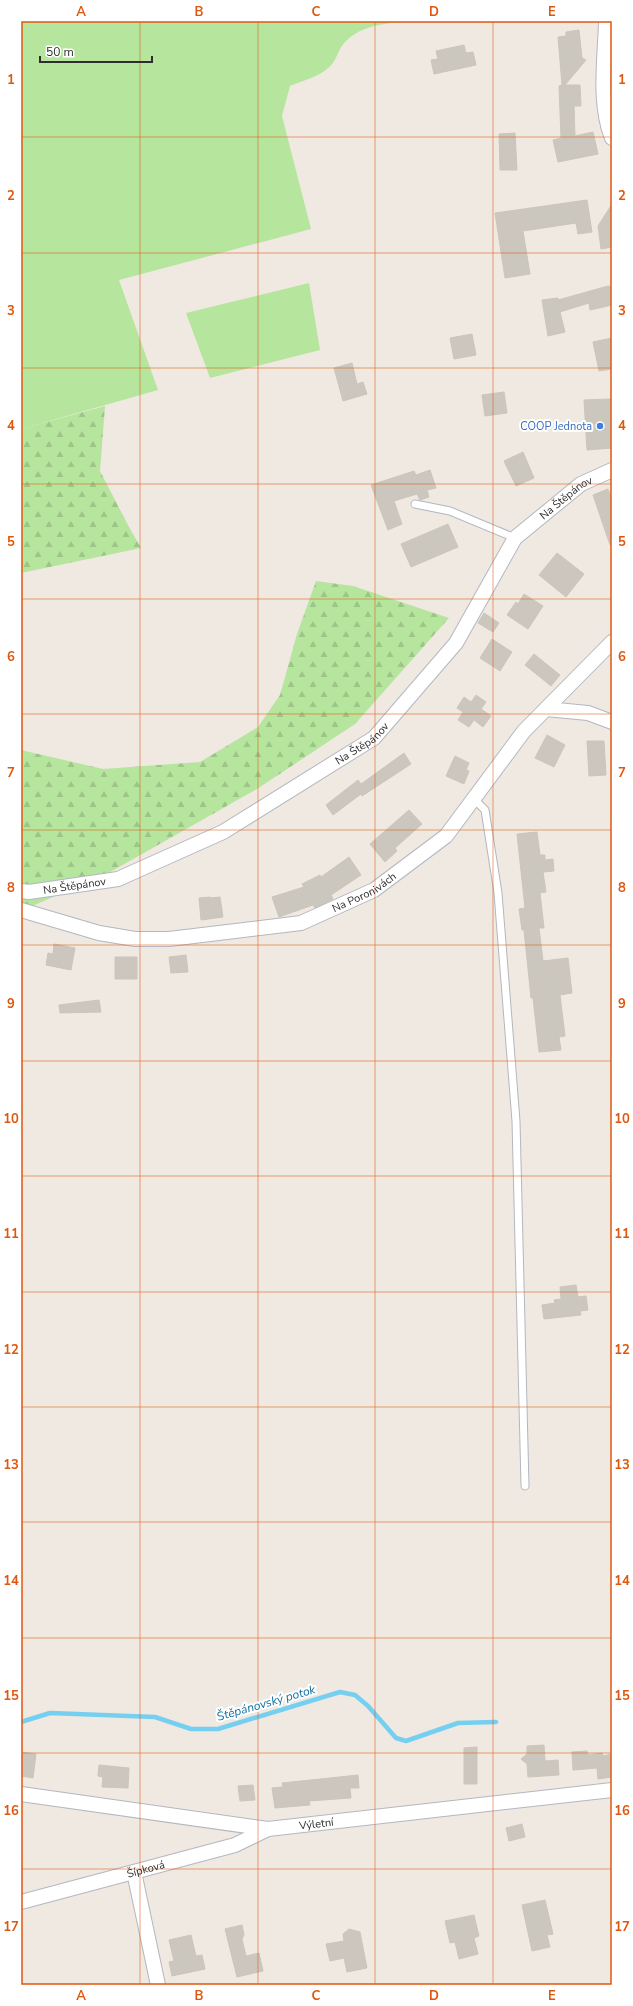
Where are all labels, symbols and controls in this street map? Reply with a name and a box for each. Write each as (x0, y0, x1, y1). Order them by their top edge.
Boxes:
text: A (76, 3, 86, 21)
text: B (195, 3, 204, 21)
text: C (312, 3, 321, 21)
text: D (429, 3, 439, 21)
text: E (548, 3, 556, 21)
scale bar (40, 38, 152, 64)
text: 50 m (46, 44, 74, 60)
text: 1 (7, 71, 15, 89)
text: 1 (618, 71, 626, 89)
text: 2 (7, 187, 15, 205)
text: 2 (618, 187, 626, 205)
text: 3 (7, 302, 15, 320)
text: 3 (618, 302, 626, 320)
text: 4 (7, 417, 15, 435)
text: 4 (618, 417, 626, 435)
place label: COOP Jednota (520, 419, 592, 434)
marker: COOP Jednota (595, 421, 605, 431)
street label: Na Štěpánov (536, 473, 595, 523)
text: 5 (7, 533, 15, 551)
text: 5 (618, 533, 626, 551)
text: 6 (7, 648, 15, 666)
text: 6 (618, 648, 626, 666)
street label: Na Štěpánov (332, 719, 393, 768)
text: 7 (7, 764, 15, 782)
text: 7 (618, 764, 626, 782)
street label: Na Poronivách (330, 869, 399, 916)
street label: Na Štěpánov (42, 874, 107, 898)
text: 8 (7, 879, 15, 897)
text: 8 (618, 879, 626, 897)
text: 9 (7, 995, 15, 1013)
text: 9 (618, 995, 626, 1013)
text: 10 (3, 1110, 19, 1128)
text: 10 (614, 1110, 630, 1128)
text: 11 (3, 1225, 19, 1243)
text: 11 (614, 1225, 630, 1243)
text: 12 (3, 1341, 19, 1359)
text: 12 (614, 1341, 630, 1359)
text: 13 (3, 1456, 19, 1474)
text: 13 (614, 1456, 630, 1474)
text: 14 (3, 1572, 19, 1590)
text: 14 (614, 1572, 630, 1590)
water label: Štěpánovský potok (215, 1681, 318, 1725)
text: 15 (3, 1687, 19, 1705)
text: 15 (614, 1687, 630, 1705)
text: 16 (3, 1802, 19, 1820)
text: 16 (614, 1802, 630, 1820)
street label: Výletní (297, 1814, 336, 1834)
street label: Šípková (125, 1857, 167, 1881)
text: 17 (3, 1918, 19, 1936)
text: 17 (614, 1918, 630, 1936)
text: A (76, 1987, 86, 2005)
text: B (195, 1987, 204, 2005)
text: C (312, 1987, 321, 2005)
text: D (429, 1987, 439, 2005)
text: E (548, 1987, 556, 2005)

